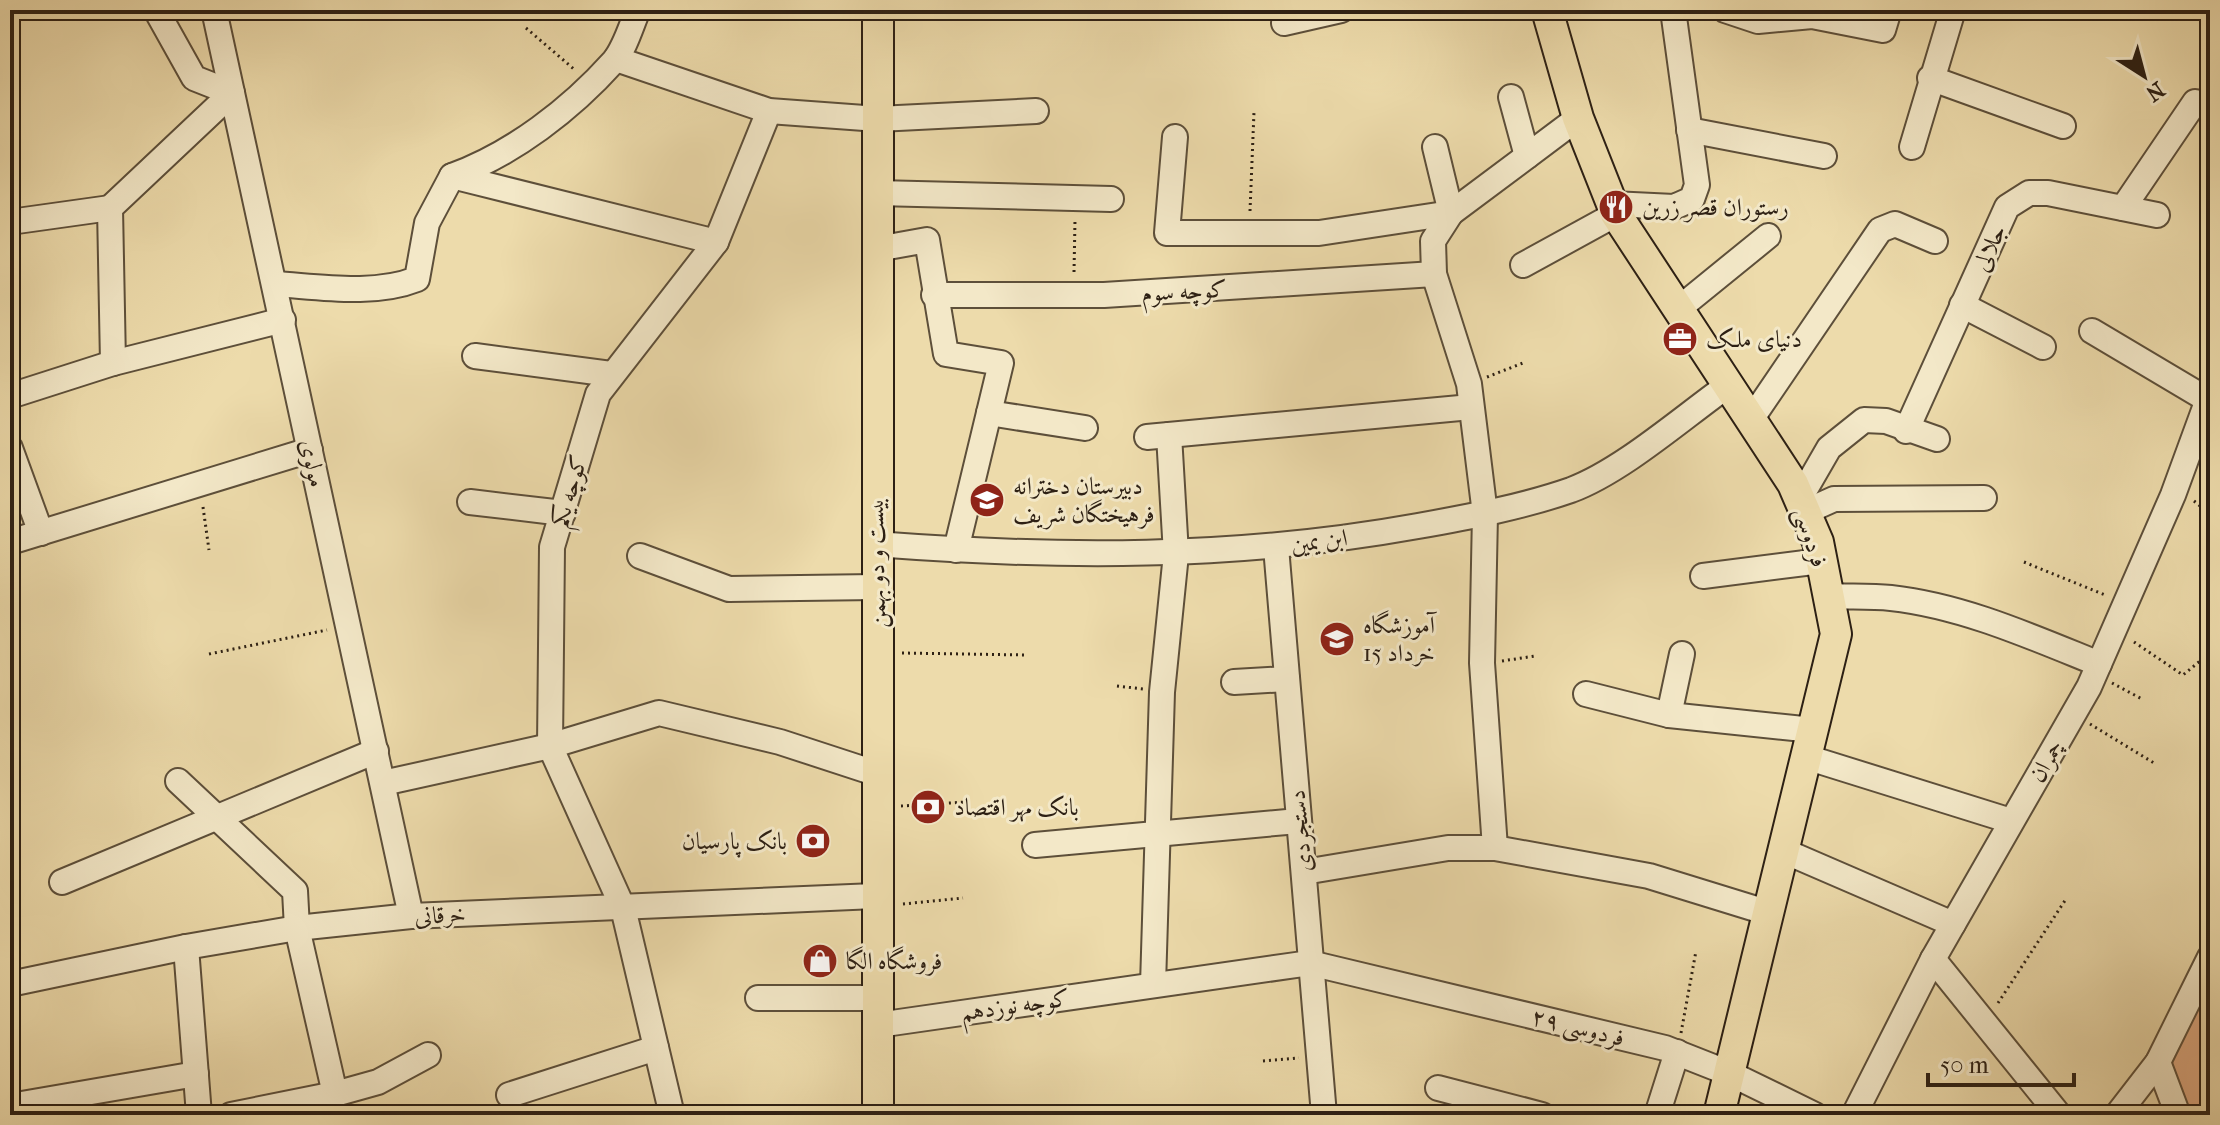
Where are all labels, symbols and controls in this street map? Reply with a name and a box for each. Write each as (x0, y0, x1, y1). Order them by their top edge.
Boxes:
north arrow (2104, 36, 2184, 116)
text: N (2141, 76, 2170, 107)
restaurant icon: رستوران قصر زرین (1597, 188, 1635, 226)
place label: رستوران قصر زرین (1642, 193, 1789, 223)
street label: جلالی (1966, 220, 2012, 276)
street label: کوچه سوم (1141, 275, 1228, 314)
office icon: دنیای ملک (1661, 320, 1699, 358)
place label: دنیای ملک (1706, 325, 1802, 353)
street label: مولوی (293, 436, 332, 490)
street label: کوچه یکم (545, 451, 601, 533)
place label: دبیرستان دخترانه فرهیختگان شریف (1013, 472, 1155, 530)
school or university icon: دبیرستان دخترانه فرهیختگان شریف (968, 481, 1006, 519)
street label: بیست و دو بهمن (861, 498, 893, 628)
street label: فردوسی (1785, 503, 1834, 571)
street label: ابن یمین (1289, 523, 1349, 559)
place label: آموزشگاه 15 خرداد (1363, 610, 1438, 667)
school or university icon: آموزشگاه 15 خرداد (1318, 620, 1356, 658)
street label: چمران (2023, 735, 2070, 788)
bank icon: بانک مهر اقتصاد (909, 788, 947, 826)
street label: دستجردی (1282, 789, 1319, 873)
place label: بانک مهر اقتصاد (954, 793, 1079, 822)
bank icon: بانک پارسیان (794, 822, 832, 860)
place label: بانک پارسیان (682, 827, 787, 858)
street label: خرقانی (414, 900, 466, 930)
shop icon: فروشگاه الگا (801, 942, 839, 980)
place label: فروشگاه الگا (846, 946, 942, 976)
street label: کوچه نوزدهم (959, 984, 1072, 1034)
street label: فردوسی ۲۹ (1528, 1002, 1627, 1055)
scale bar (1928, 1037, 2074, 1087)
text: 50 m (1940, 1051, 1989, 1079)

